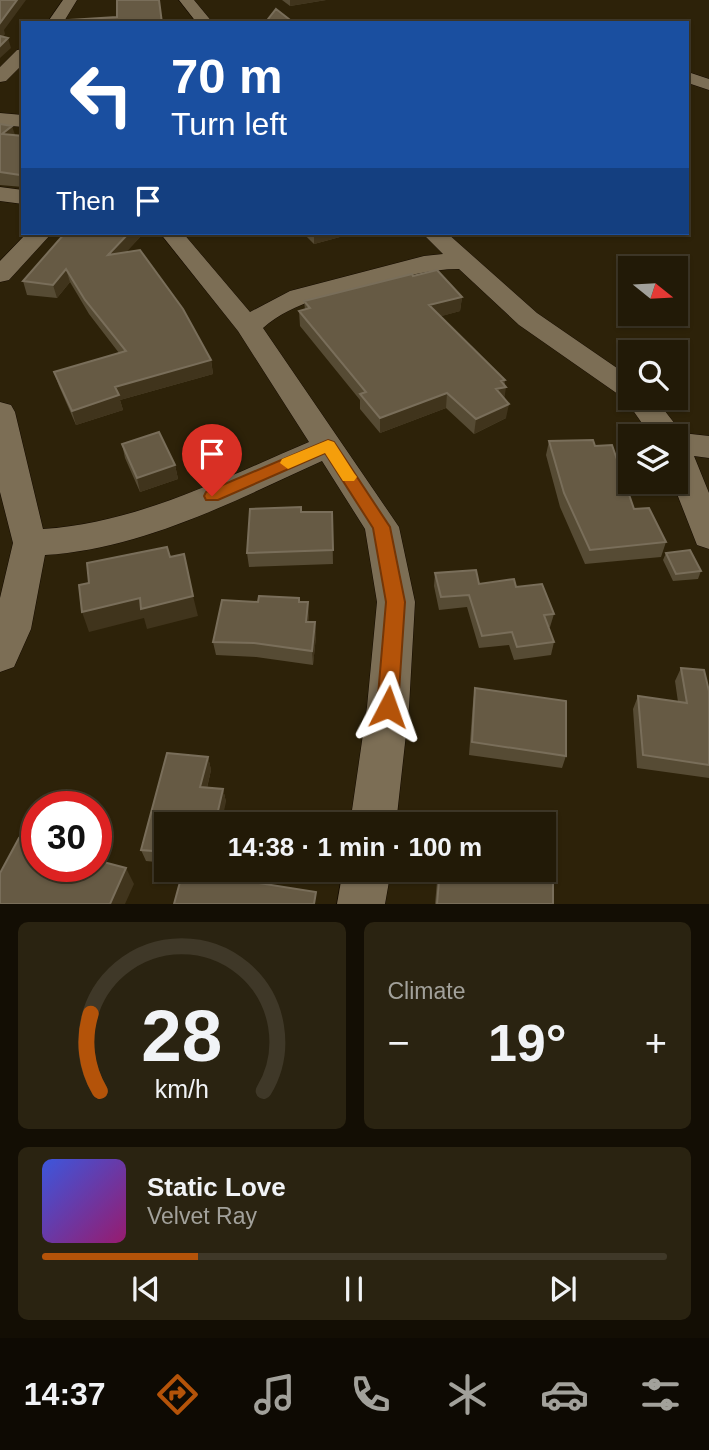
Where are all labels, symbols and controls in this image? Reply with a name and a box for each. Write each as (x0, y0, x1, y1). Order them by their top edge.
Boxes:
icon: left (56, 49, 147, 140)
text: 70 m (171, 49, 283, 103)
text: Turn left (171, 106, 287, 142)
icon: arrive (129, 182, 167, 220)
text: Then (56, 186, 115, 216)
north arrow (618, 256, 688, 326)
map controls (618, 256, 688, 494)
button: search (618, 340, 688, 410)
pin (182, 424, 242, 496)
button: layers (618, 424, 688, 494)
icon: arrive (193, 435, 231, 473)
position arrow (351, 670, 425, 744)
speed limit sign: 30 (21, 791, 112, 882)
text: 14:38 · 1 min · 100 m (228, 832, 482, 862)
text: Climate (388, 978, 465, 1004)
text: 28 (141, 996, 222, 1077)
text: 19° (488, 1014, 567, 1072)
text: − (388, 1022, 410, 1064)
text: + (645, 1022, 667, 1064)
text: km/h (155, 1075, 209, 1103)
text: Static Love (147, 1172, 286, 1202)
text: Velvet Ray (147, 1203, 257, 1229)
icon: previous (127, 1270, 165, 1308)
icon: pause (335, 1270, 373, 1308)
icon: next (544, 1270, 582, 1308)
icon: directions (153, 1370, 202, 1419)
icon: music (250, 1370, 299, 1419)
icon: phone (346, 1370, 395, 1419)
icon: climate (443, 1370, 492, 1419)
icon: car (540, 1370, 589, 1419)
icon: filters (636, 1370, 685, 1419)
text: 14:37 (24, 1376, 106, 1412)

